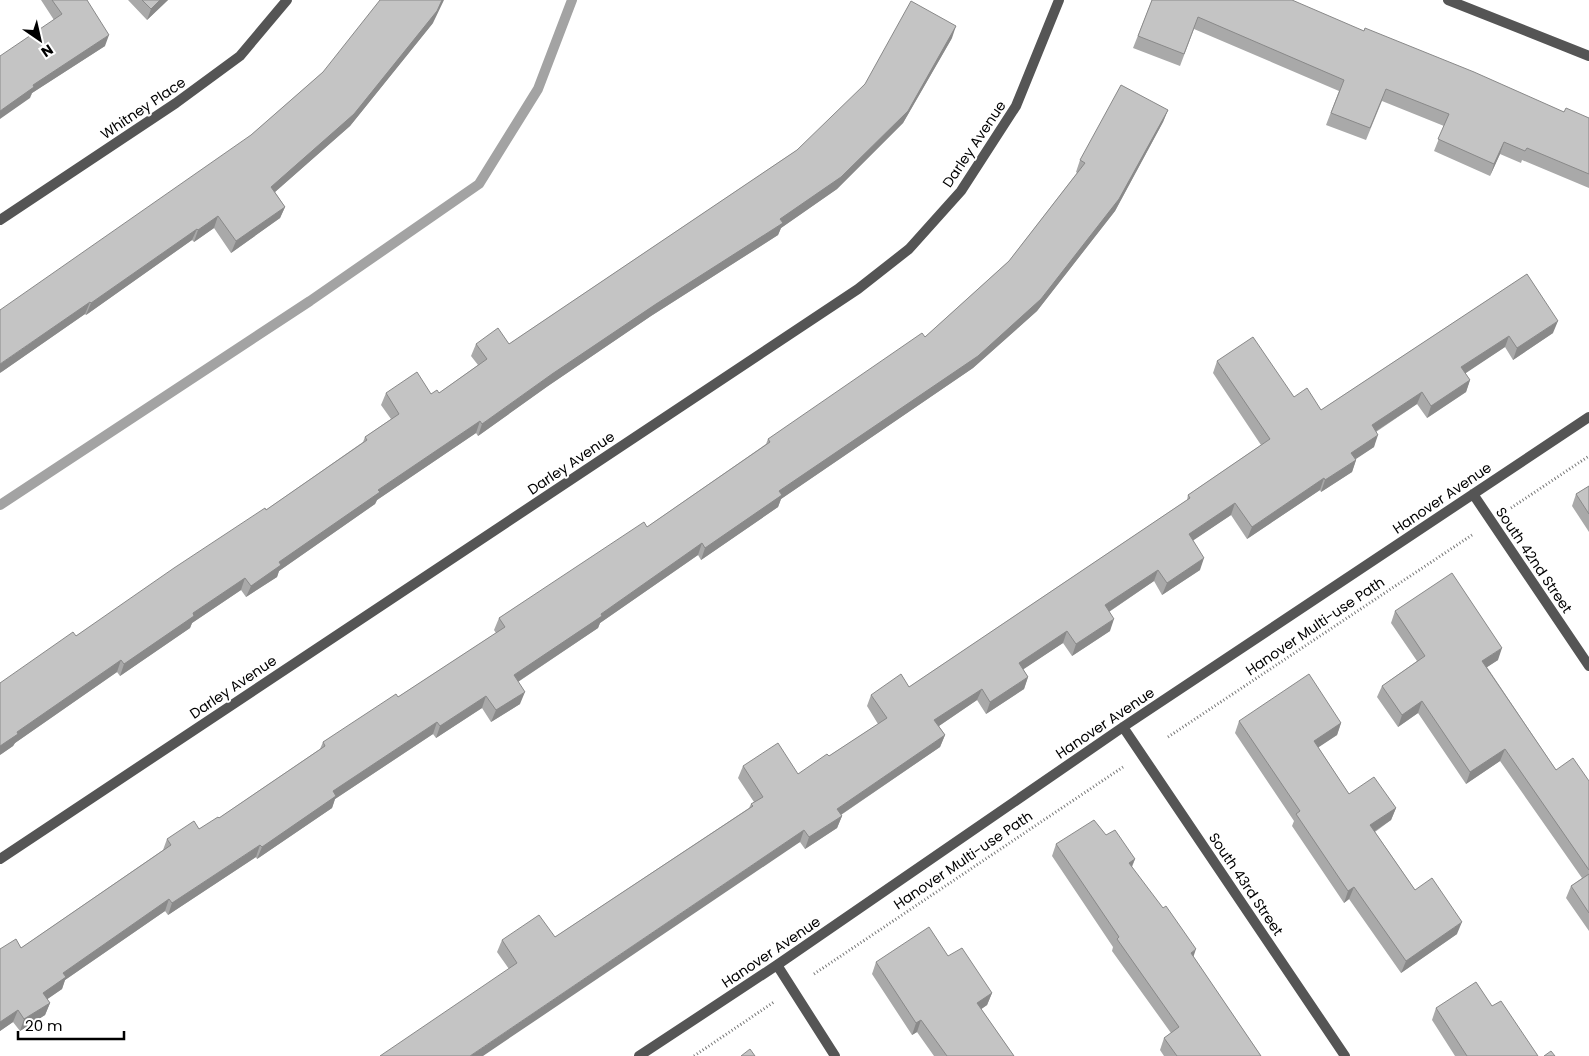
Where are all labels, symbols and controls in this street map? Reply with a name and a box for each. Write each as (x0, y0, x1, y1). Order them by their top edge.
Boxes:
north arrow (15, 15, 65, 65)
text: N (37, 40, 57, 62)
street label: Whitney Place (97, 72, 190, 144)
street label: Darley Avenue (937, 96, 1011, 191)
street label: Darley Avenue (524, 426, 619, 500)
street label: Hanover Avenue (1389, 457, 1496, 538)
street label: South 42nd Street (1491, 503, 1577, 617)
street label: Hanover Multi-use Path (1242, 572, 1388, 680)
street label: Darley Avenue (186, 650, 281, 724)
street label: Hanover Avenue (1052, 682, 1159, 763)
street label: Hanover Multi-use Path (890, 806, 1036, 914)
street label: South 43rd Street (1204, 828, 1288, 940)
street label: Hanover Avenue (718, 911, 825, 992)
scale bar (18, 1008, 124, 1040)
text: 20 m (25, 1015, 63, 1036)

